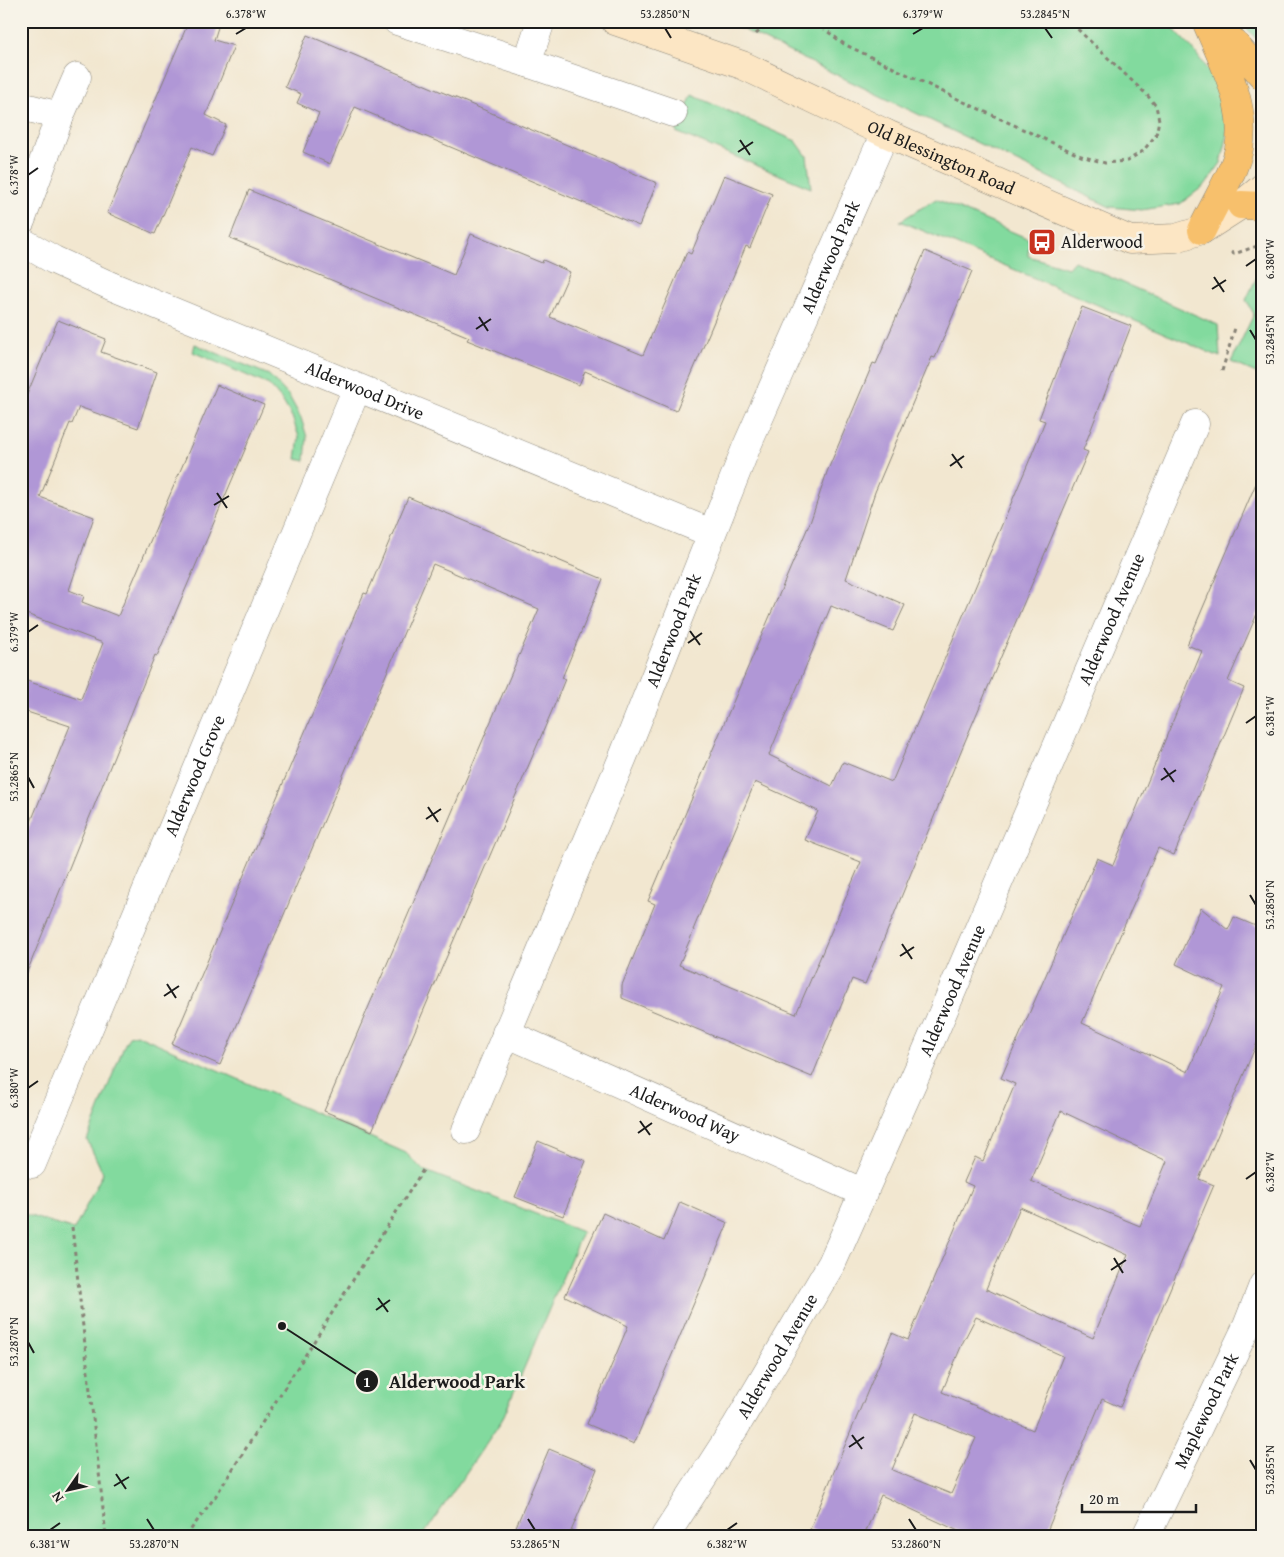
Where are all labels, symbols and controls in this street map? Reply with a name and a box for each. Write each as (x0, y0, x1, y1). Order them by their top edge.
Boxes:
text: 6.378°W (226, 5, 267, 22)
text: 53.2850°N (640, 5, 690, 22)
text: 6.379°W (903, 5, 944, 22)
text: 53.2845°N (1020, 5, 1070, 22)
street label: Old Blessington Road (863, 113, 1020, 201)
text: 6.378°W (5, 154, 22, 195)
street label: Alderwood Park (793, 195, 867, 318)
bus stop icon: Alderwood (1027, 227, 1057, 257)
place label: Alderwood (1061, 228, 1143, 255)
text: 6.380°W (1261, 238, 1278, 279)
text: 53.2845°N (1261, 315, 1278, 365)
street label: Alderwood Drive (301, 353, 428, 426)
street label: Alderwood Avenue (1071, 549, 1151, 689)
street label: Alderwood Park (638, 568, 708, 691)
text: 6.379°W (5, 611, 22, 652)
text: 6.381°W (1261, 695, 1278, 736)
street label: Alderwood Grove (157, 711, 232, 840)
text: 53.2865°N (5, 752, 22, 802)
text: 53.2850°N (1261, 880, 1278, 930)
street label: Alderwood Avenue (912, 920, 992, 1060)
text: 6.380°W (5, 1067, 22, 1108)
street label: Alderwood Way (626, 1076, 745, 1149)
text: 6.382°W (1261, 1151, 1278, 1192)
street label: Alderwood Avenue (729, 1288, 824, 1424)
text: 53.2870°N (5, 1317, 22, 1367)
street label: Maplewood Park (1166, 1347, 1246, 1473)
callout: Alderwood Park (354, 1364, 535, 1398)
text: Alderwood Park (389, 1367, 525, 1395)
text: 1 (363, 1371, 371, 1392)
text: 53.2855°N (1261, 1445, 1278, 1495)
north arrow (42, 1464, 92, 1514)
scale bar (1082, 1482, 1195, 1514)
text: N (46, 1487, 68, 1507)
text: 20 m (1089, 1488, 1120, 1509)
text: 6.381°W (30, 1535, 71, 1552)
text: 53.2870°N (129, 1535, 179, 1552)
text: 53.2865°N (510, 1535, 560, 1552)
text: 6.382°W (707, 1535, 748, 1552)
text: 53.2860°N (891, 1535, 941, 1552)

